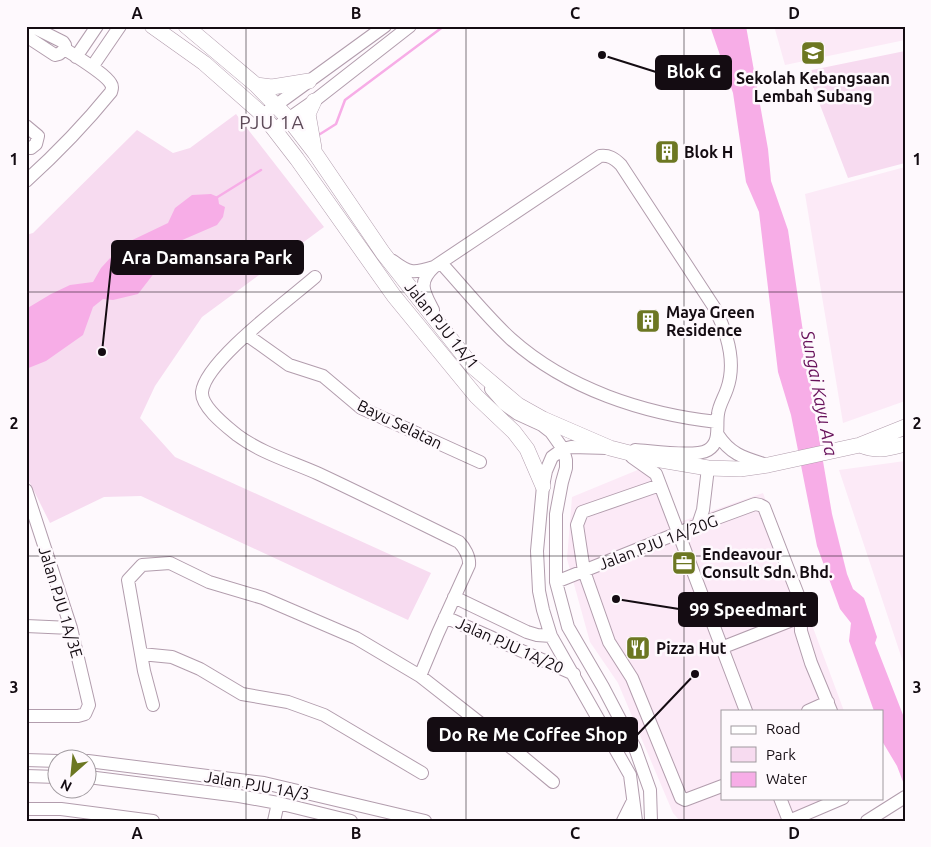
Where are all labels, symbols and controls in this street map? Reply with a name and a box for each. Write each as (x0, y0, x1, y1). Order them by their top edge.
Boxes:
text: A (131, 4, 143, 22)
text: B (351, 4, 361, 22)
text: C (570, 4, 580, 22)
text: D (788, 4, 800, 22)
school or university icon: Sekolah Kebangsaan Lembah Subang (800, 40, 826, 66)
callout: Blok G (656, 56, 731, 89)
text: Blok G (666, 61, 722, 81)
place label: Sekolah Kebangsaan Lembah Subang (736, 69, 890, 105)
district label: PJU 1A (239, 111, 305, 133)
building icon: Blok H (654, 139, 680, 165)
place label: Blok H (684, 143, 733, 161)
text: 1 (9, 150, 19, 168)
text: 1 (912, 150, 922, 168)
callout: Ara Damansara Park (112, 241, 303, 274)
text: Ara Damansara Park (122, 247, 292, 267)
street label: Jalan PJU 1A/1 (401, 278, 483, 372)
place label: Maya Green Residence (666, 303, 755, 339)
building icon: Maya Green Residence (635, 308, 661, 334)
water label: Sungai Kayu Ara (798, 327, 842, 458)
street label: Bayu Selatan (355, 396, 445, 452)
text: 2 (9, 414, 19, 432)
text: 2 (912, 414, 922, 432)
street label: Jalan PJU 1A/20G (596, 511, 720, 573)
street label: Jalan PJU 1A/3E (35, 544, 87, 660)
place label: Endeavour Consult Sdn. Bhd. (702, 545, 833, 581)
office icon: Endeavour Consult Sdn. Bhd. (671, 550, 697, 576)
callout: 99 Speedmart (679, 593, 817, 626)
text: 99 Speedmart (689, 599, 807, 619)
street label: Jalan PJU 1A/20 (453, 613, 567, 677)
restaurant icon: Pizza Hut (625, 635, 651, 661)
place label: Pizza Hut (656, 639, 727, 657)
text: 3 (9, 678, 19, 696)
text: 3 (912, 678, 922, 696)
legend (721, 710, 884, 800)
callout: Do Re Me Coffee Shop (428, 718, 637, 751)
text: Road (766, 720, 801, 737)
text: Do Re Me Coffee Shop (438, 724, 628, 744)
text: Park (766, 746, 796, 763)
north arrow (48, 750, 98, 800)
street label: Jalan PJU 1A/3 (203, 767, 311, 803)
text: Water (766, 770, 807, 787)
text: N (58, 776, 74, 795)
text: A (131, 824, 143, 842)
text: B (351, 824, 361, 842)
text: C (570, 824, 580, 842)
text: D (788, 824, 800, 842)

